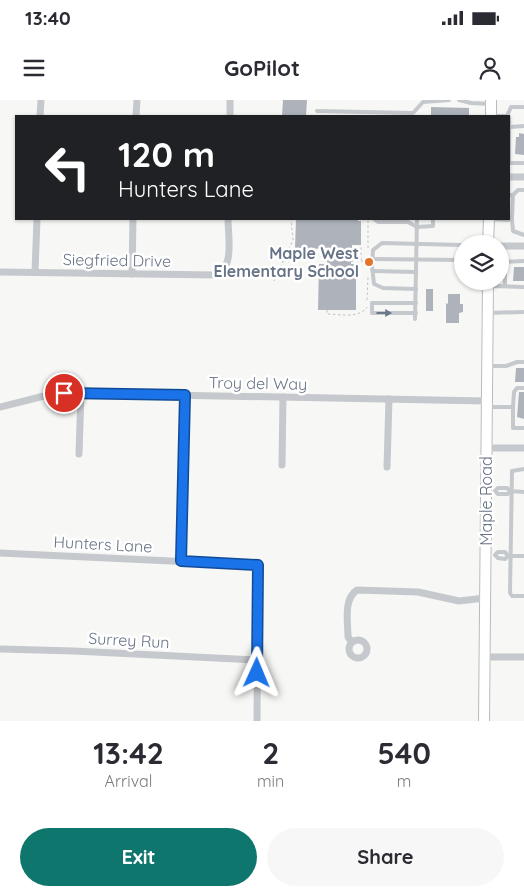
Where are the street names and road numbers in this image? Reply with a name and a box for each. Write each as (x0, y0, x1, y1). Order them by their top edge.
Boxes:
street label: Siegfried Drive (63, 249, 171, 271)
street label: Troy del Way (209, 372, 307, 394)
street label: Maple Road (476, 456, 496, 546)
street label: Hunters Lane (53, 531, 153, 557)
street label: Surrey Run (88, 628, 170, 652)

